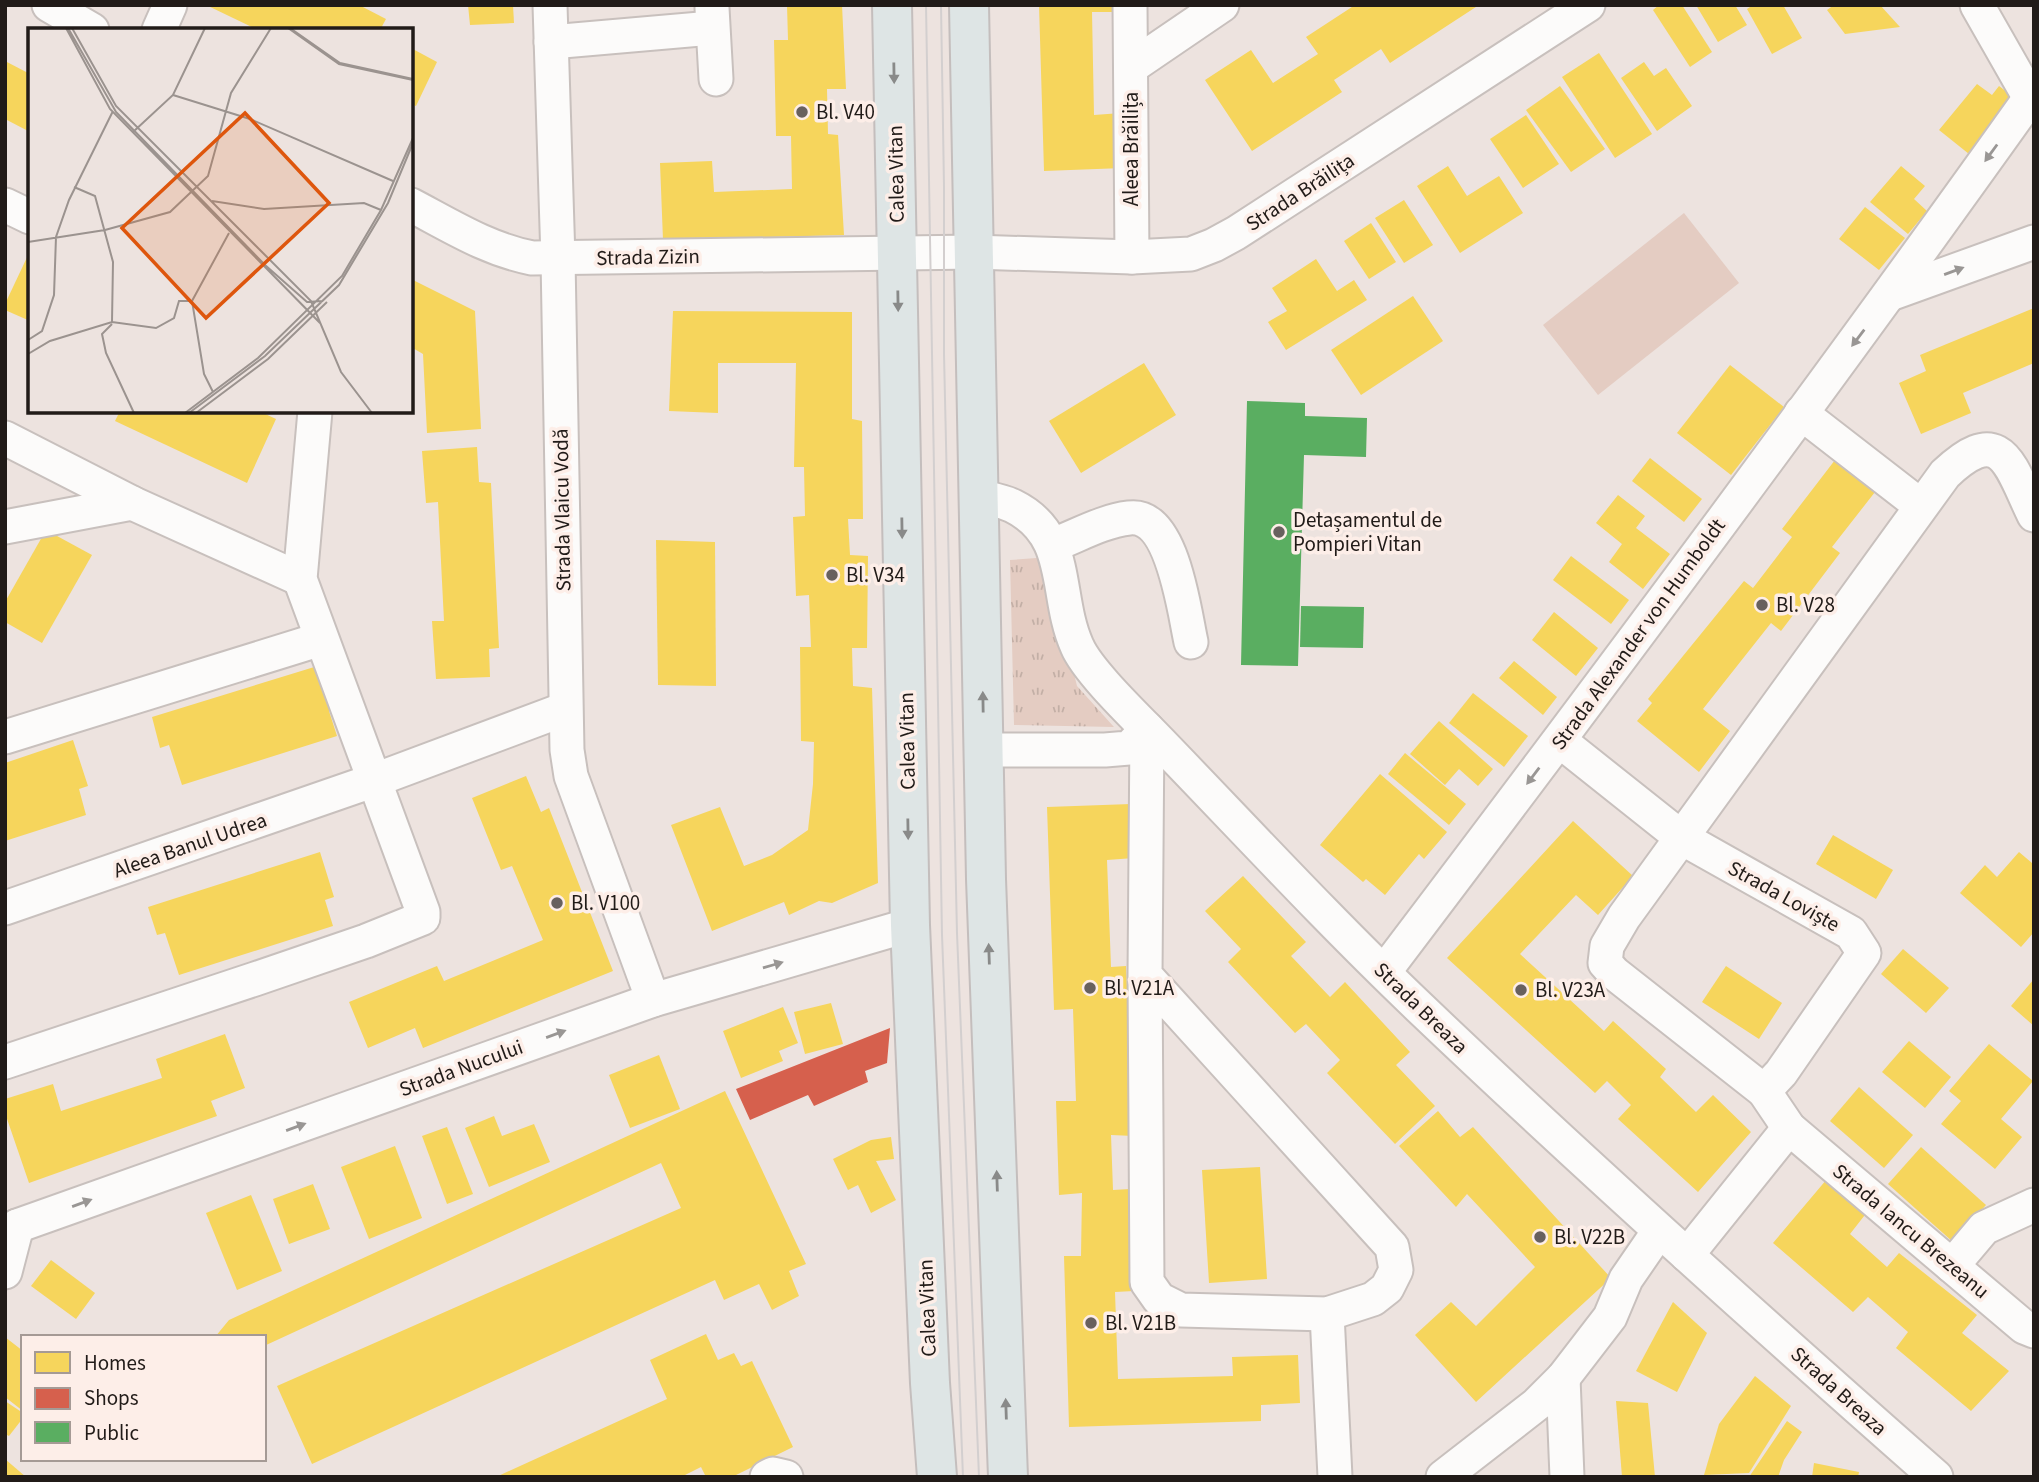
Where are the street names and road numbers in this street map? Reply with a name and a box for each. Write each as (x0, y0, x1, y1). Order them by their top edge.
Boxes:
street label: Aleea Brăilița (1116, 92, 1146, 206)
street label: Calea Vitan (880, 125, 912, 223)
street label: Strada Brăilița (1240, 146, 1360, 238)
street label: Strada Zizin (596, 241, 700, 273)
street label: Strada Vlaicu Vodă (546, 428, 578, 592)
street label: Strada Alexander von Humboldt (1544, 512, 1732, 756)
street label: Calea Vitan (891, 692, 923, 790)
street label: Aleea Banul Udrea (109, 805, 271, 885)
street label: Strada Loviște (1723, 853, 1845, 939)
street label: Strada Breaza (1367, 955, 1475, 1061)
street label: Strada Nucului (395, 1032, 527, 1104)
street label: Strada Iancu Brezeanu (1826, 1156, 1996, 1306)
street label: Calea Vitan (910, 1259, 944, 1357)
street label: Strada Breaza (1784, 1339, 1894, 1443)

